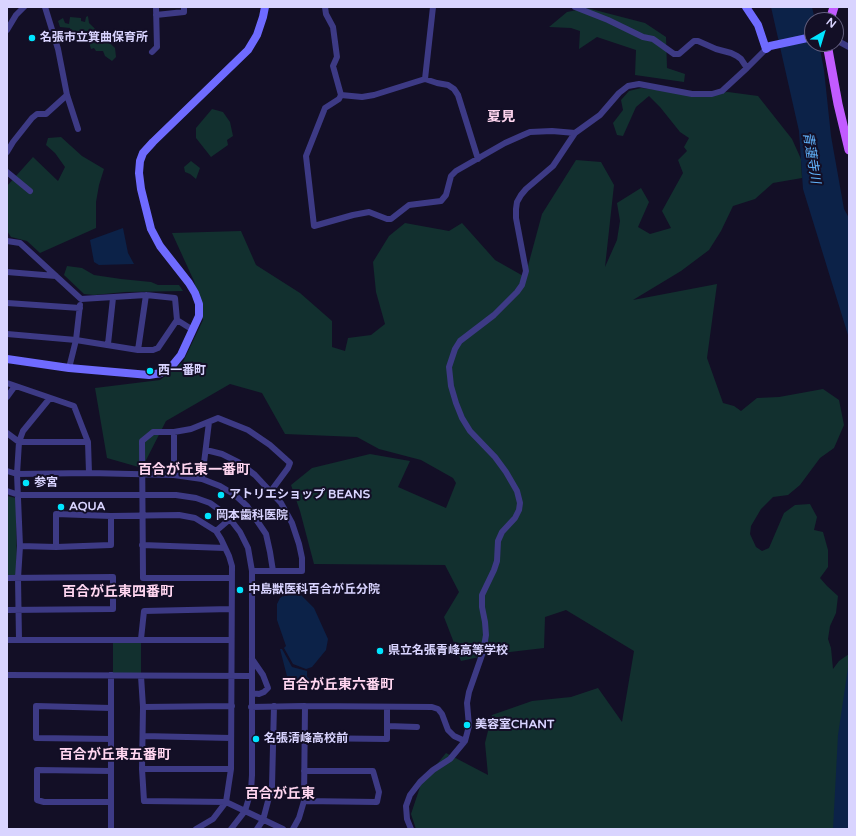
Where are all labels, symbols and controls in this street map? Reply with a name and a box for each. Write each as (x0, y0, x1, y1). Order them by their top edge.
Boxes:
north arrow (804, 12, 844, 52)
text: N (824, 15, 839, 31)
place label: 名張市立箕曲保育所 (40, 31, 148, 45)
marker: 名張市立箕曲保育所 (27, 33, 37, 43)
district label: 夏見 (487, 109, 515, 125)
water label: 青蓮寺川 (799, 131, 823, 185)
place label: 西一番町 (158, 364, 206, 378)
marker: 西一番町 (145, 366, 155, 376)
district label: 百合が丘東一番町 (138, 462, 250, 478)
place label: 参宮 (34, 476, 58, 490)
marker: 参宮 (21, 478, 31, 488)
place label: アトリエショップ BEANS (229, 488, 370, 502)
marker: アトリエショップ BEANS (216, 490, 226, 500)
place label: AQUA (69, 500, 105, 514)
marker: AQUA (56, 502, 66, 512)
place label: 岡本歯科医院 (216, 509, 288, 523)
marker: 岡本歯科医院 (203, 511, 213, 521)
place label: 中島獣医科百合が丘分院 (248, 583, 380, 597)
district label: 百合が丘東四番町 (62, 584, 174, 600)
marker: 中島獣医科百合が丘分院 (235, 585, 245, 595)
place label: 県立名張青峰高等学校 (388, 644, 508, 658)
marker: 県立名張青峰高等学校 (375, 646, 385, 656)
district label: 百合が丘東六番町 (282, 677, 394, 693)
place label: 美容室CHANT (475, 718, 554, 732)
marker: 美容室CHANT (462, 720, 472, 730)
place label: 名張清峰高校前 (264, 732, 348, 746)
marker: 名張清峰高校前 (251, 734, 261, 744)
district label: 百合が丘東五番町 (59, 747, 171, 763)
district label: 百合が丘東 (245, 786, 315, 802)

